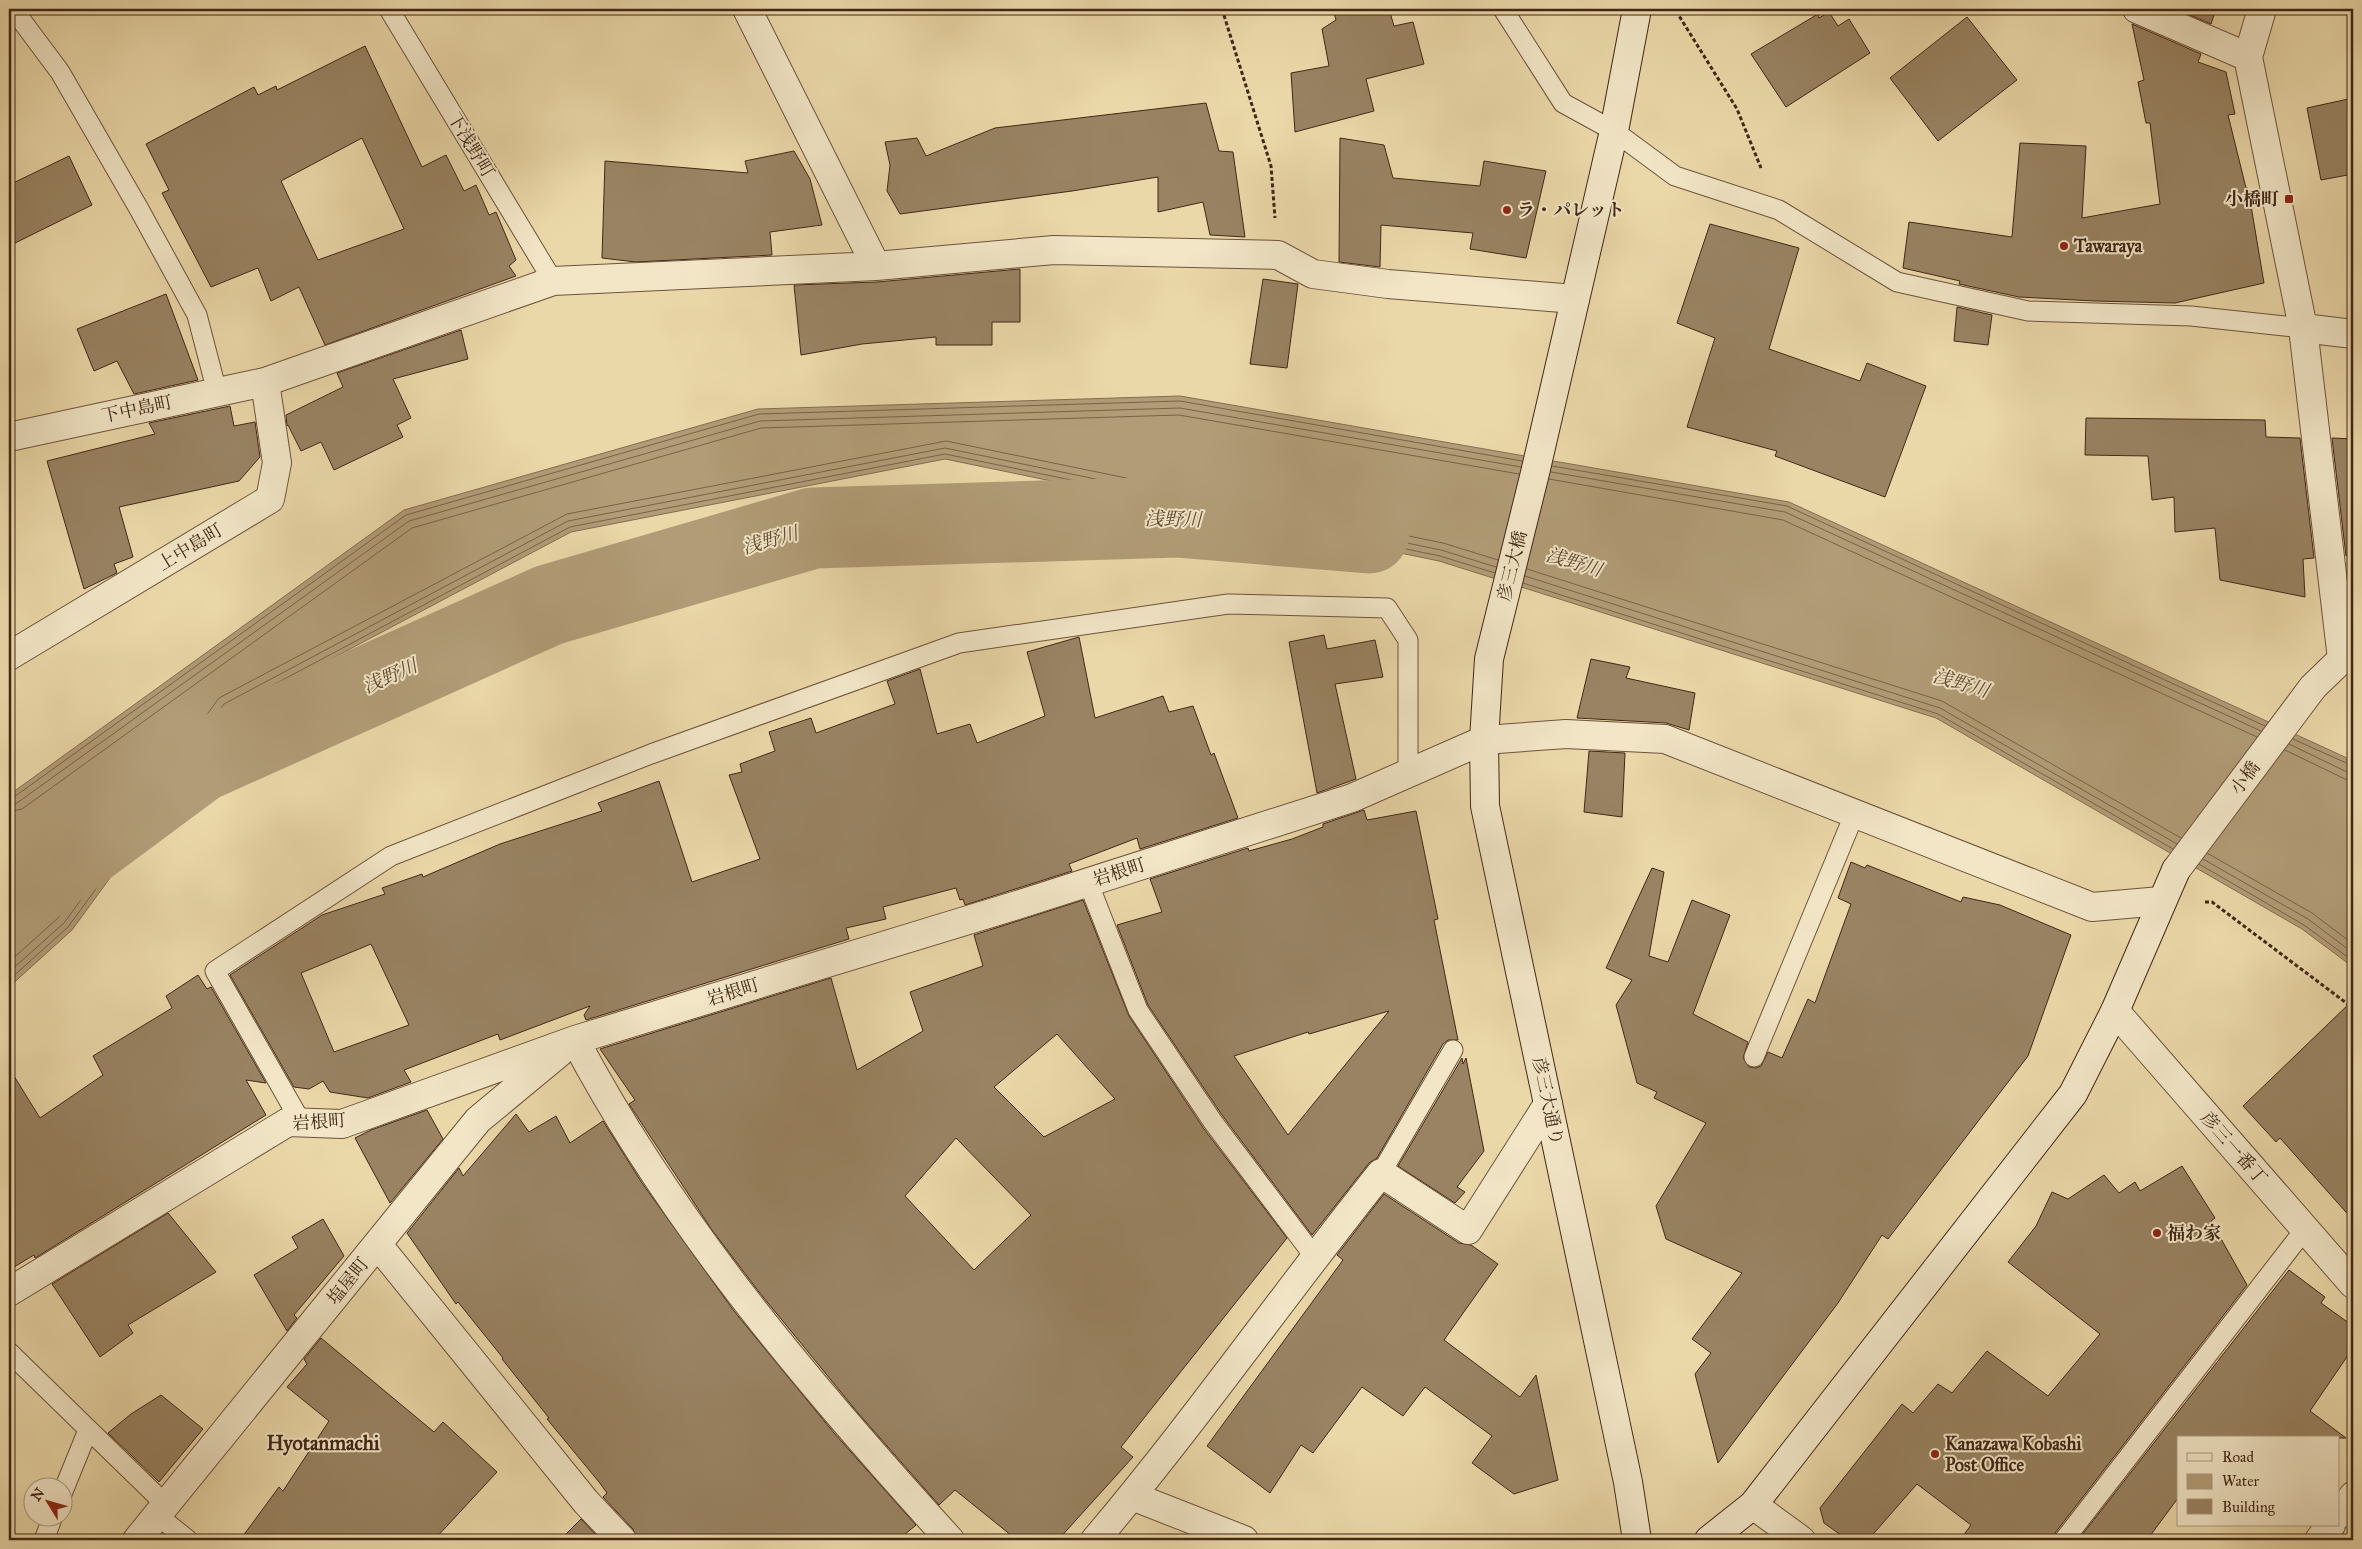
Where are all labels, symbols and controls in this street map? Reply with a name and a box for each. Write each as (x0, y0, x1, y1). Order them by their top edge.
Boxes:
street label: 下浅野町 (443, 108, 499, 182)
place label: 小橋町 (2225, 188, 2279, 210)
marker: 小橋町 (2283, 193, 2295, 205)
place label: ラ・パレット (1517, 199, 1625, 221)
marker: ラ・パレット (1501, 204, 1513, 216)
place label: Tawaraya (2073, 235, 2143, 258)
marker: Tawaraya (2058, 240, 2070, 252)
street label: 下中島町 (99, 391, 175, 427)
water label: 浅野川 (1144, 507, 1204, 531)
street label: 上中島町 (153, 519, 227, 575)
water label: 浅野川 (739, 521, 802, 559)
street label: 彦三大橋 (1493, 528, 1531, 604)
water label: 浅野川 (1543, 543, 1607, 582)
water label: 浅野川 (359, 653, 423, 698)
water label: 浅野川 (1930, 664, 1994, 703)
street label: 小橋 (2225, 757, 2265, 799)
street label: 岩根町 (1090, 853, 1148, 891)
street label: 岩根町 (704, 974, 762, 1010)
street label: 彦三大通り (1528, 1055, 1568, 1147)
street label: 彦三一番丁 (2196, 1107, 2272, 1189)
street label: 岩根町 (291, 1109, 347, 1135)
place label: 福わ家 (2167, 1222, 2221, 1244)
marker: 福わ家 (2151, 1227, 2163, 1239)
street label: 塩屋町 (322, 1253, 374, 1309)
district label: Hyotanmachi (267, 1431, 380, 1456)
place label: Kanazawa Kobashi Post Office (1945, 1433, 2082, 1476)
legend (2177, 1436, 2340, 1526)
marker: Kanazawa Kobashi Post Office (1929, 1448, 1941, 1460)
text: Road (2222, 1448, 2254, 1466)
text: Water (2222, 1472, 2259, 1490)
north arrow (22, 1476, 72, 1526)
text: N (28, 1485, 48, 1504)
text: Building (2222, 1498, 2276, 1516)

